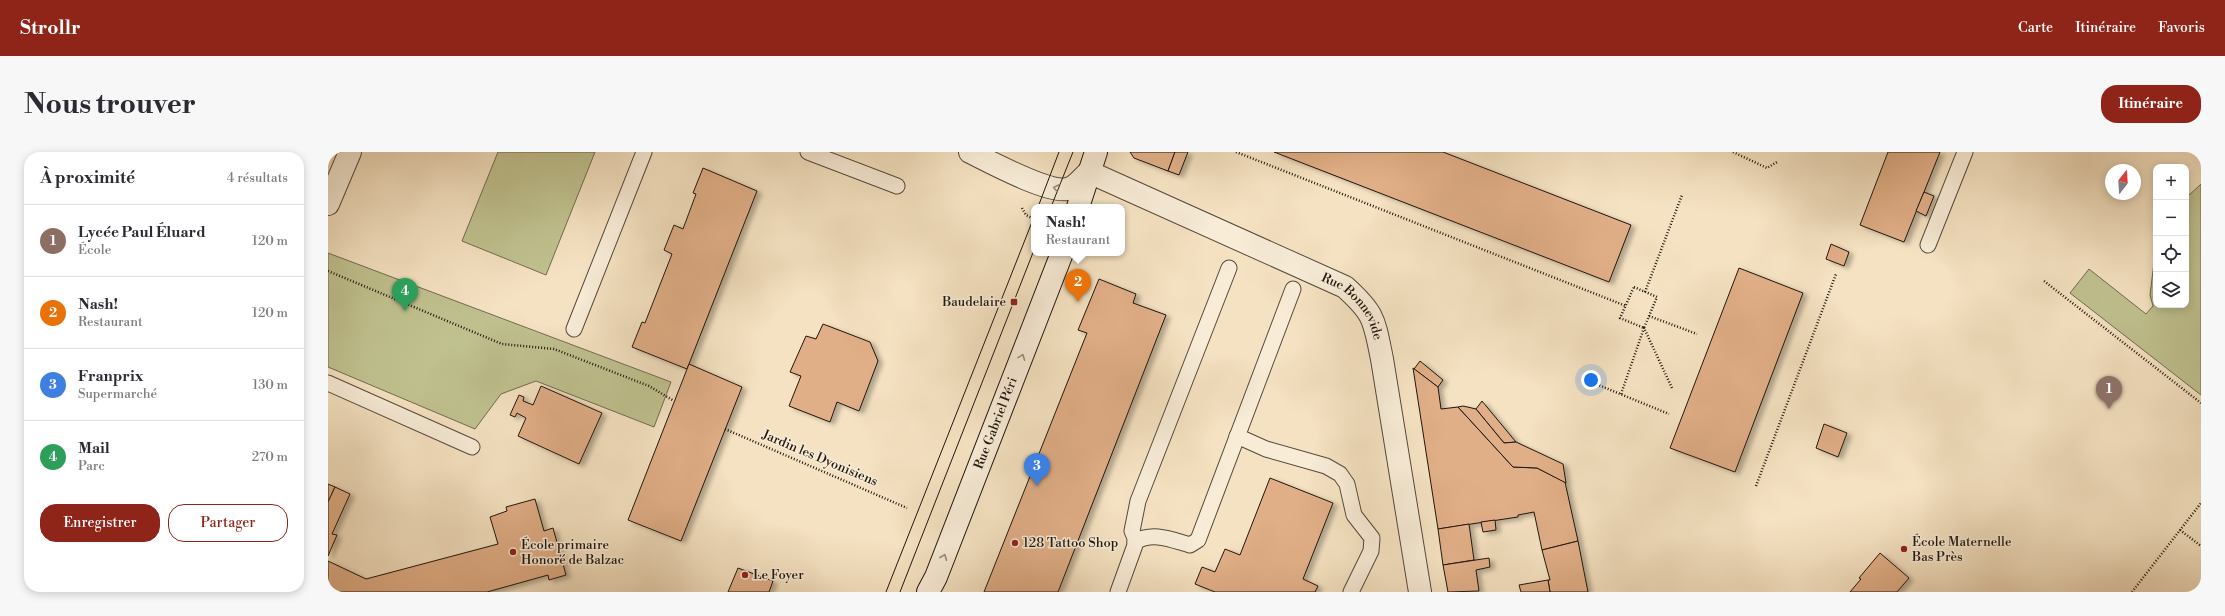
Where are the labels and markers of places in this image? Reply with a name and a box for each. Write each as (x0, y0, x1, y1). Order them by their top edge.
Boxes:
pin: 2 (1065, 269, 1091, 302)
pin: 4 (392, 278, 418, 311)
place label: Baudelaire (941, 294, 1006, 310)
marker: Baudelaire (1009, 297, 1019, 307)
pin: 1 (2096, 376, 2122, 409)
pin: 3 (1024, 453, 1050, 486)
place label: École Maternelle Bas Près (1911, 533, 2012, 565)
place label: 128 Tattoo Shop (1023, 535, 1118, 551)
place label: École primaire Honoré de Balzac (521, 536, 625, 568)
marker: 128 Tattoo Shop (1010, 538, 1020, 548)
marker: École Maternelle Bas Près (1899, 544, 1909, 554)
marker: École primaire Honoré de Balzac (508, 547, 518, 557)
place label: Le Foyer (753, 567, 804, 583)
marker: Le Foyer (740, 570, 750, 580)

